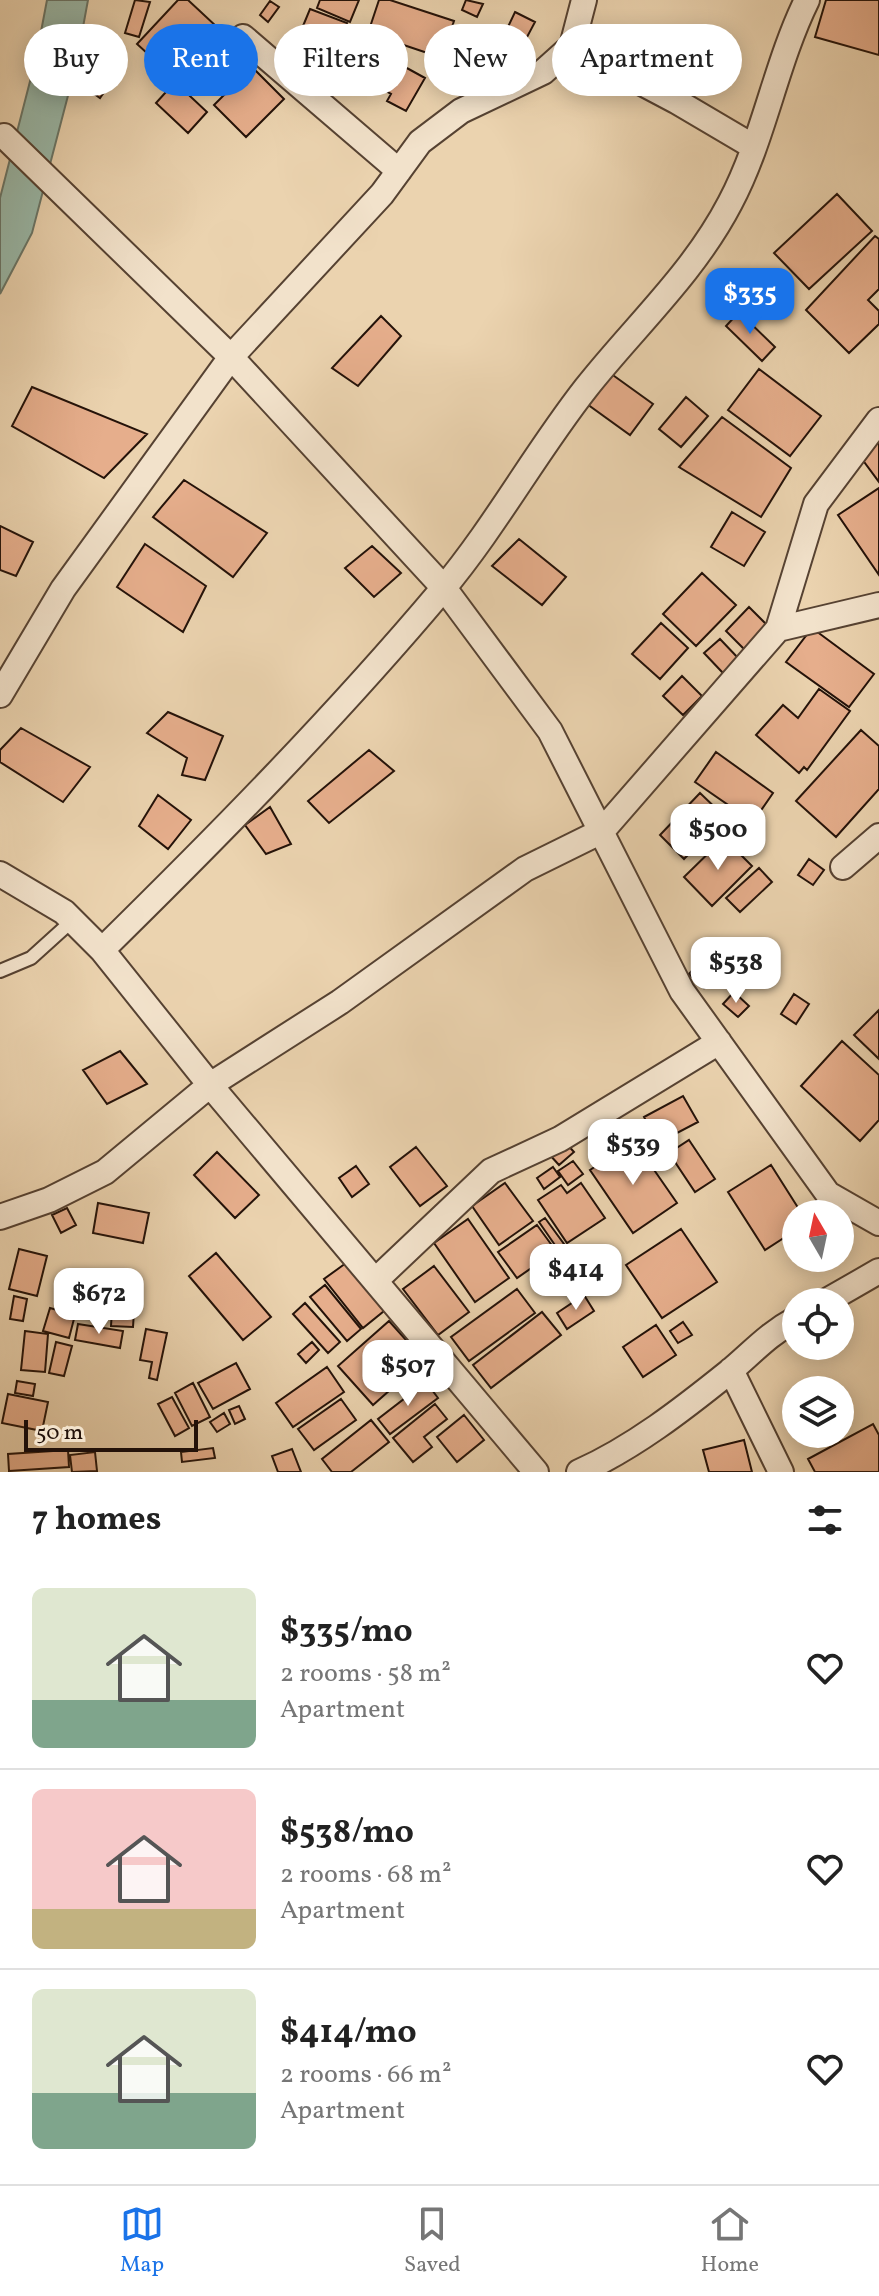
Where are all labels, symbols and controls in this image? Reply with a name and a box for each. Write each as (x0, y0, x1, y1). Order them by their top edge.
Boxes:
chip: Buy (24, 24, 128, 96)
chip: Rent (144, 24, 258, 96)
chip: Filters (274, 24, 408, 96)
chip: New (424, 24, 536, 96)
chip: Apartment (552, 24, 742, 96)
pin: $335 (703, 268, 797, 336)
text: $335 (723, 276, 777, 312)
pin: $500 (671, 804, 765, 872)
text: $500 (688, 812, 748, 848)
pin: $538 (689, 937, 783, 1005)
text: $538 (709, 945, 763, 981)
pin: $539 (586, 1119, 680, 1187)
text: $539 (606, 1127, 660, 1163)
north arrow (782, 1200, 854, 1272)
map controls (782, 1200, 854, 1448)
pin: $414 (529, 1244, 623, 1312)
text: $414 (548, 1252, 604, 1288)
pin: $672 (52, 1268, 146, 1336)
text: $672 (72, 1276, 126, 1312)
button: locate (782, 1288, 854, 1360)
pin: $507 (361, 1340, 455, 1408)
text: $507 (380, 1348, 436, 1384)
button: layers (782, 1376, 854, 1448)
scale bar (24, 1416, 198, 1452)
text: 50 m (36, 1418, 83, 1449)
text: 7 homes (32, 1497, 161, 1544)
icon: filters (803, 1498, 847, 1542)
text: $335/mo (280, 1609, 413, 1656)
icon: home (96, 1620, 192, 1716)
icon: heart (803, 1646, 847, 1690)
text: 2 rooms · 58 m² (280, 1656, 451, 1692)
text: Apartment (280, 1692, 405, 1728)
text: $538/mo (280, 1810, 414, 1857)
icon: home (96, 1821, 192, 1917)
icon: heart (803, 1847, 847, 1891)
text: 2 rooms · 68 m² (280, 1857, 452, 1893)
text: Apartment (280, 1893, 405, 1929)
text: $414/mo (280, 2010, 417, 2057)
icon: home (96, 2021, 192, 2117)
icon: heart (803, 2047, 847, 2091)
text: 2 rooms · 66 m² (280, 2057, 452, 2093)
text: Apartment (280, 2093, 405, 2129)
tab: Map (120, 2202, 164, 2281)
tab: Saved (404, 2202, 461, 2281)
tab: Home (701, 2202, 759, 2281)

